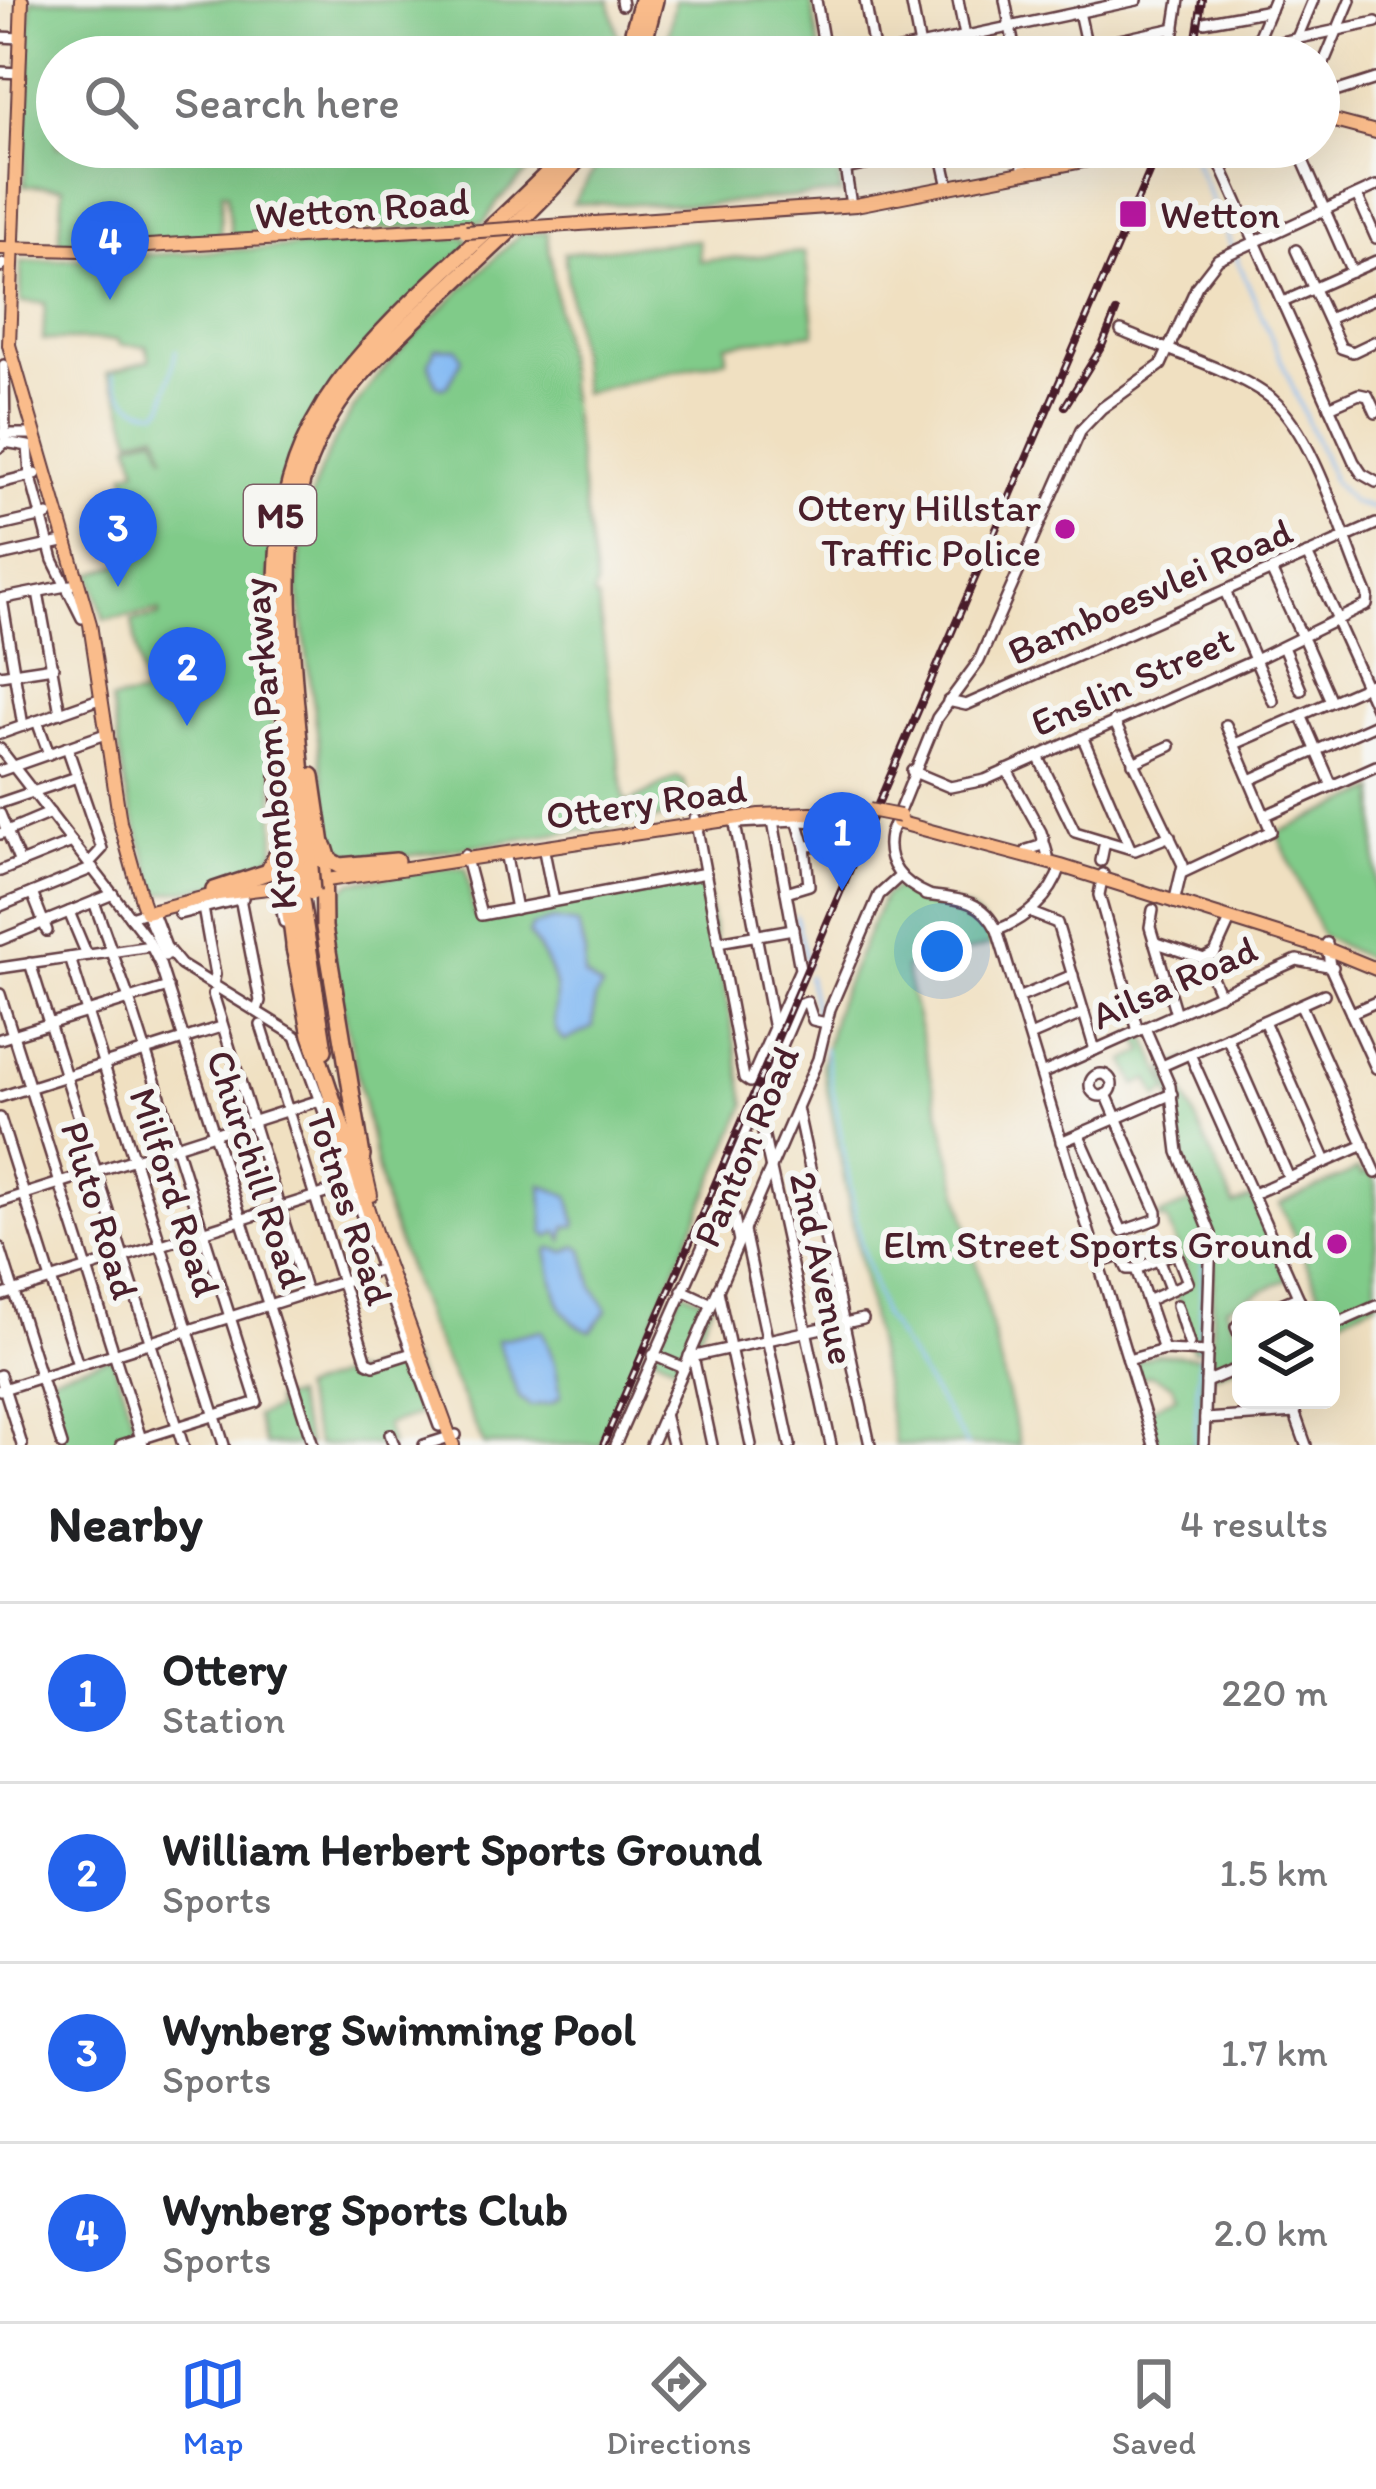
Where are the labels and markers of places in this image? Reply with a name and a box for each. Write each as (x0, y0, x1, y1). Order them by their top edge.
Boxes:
place label: Wetton (1160, 191, 1280, 238)
marker: Wetton (1117, 198, 1149, 230)
pin: 4 (71, 201, 149, 300)
place label: Ottery Hillstar Traffic Police (797, 484, 1042, 576)
pin: 3 (79, 488, 157, 587)
marker: Ottery Hillstar Traffic Police (1052, 516, 1078, 542)
pin: 2 (148, 627, 226, 726)
pin: 1 (803, 792, 881, 891)
place label: Elm Street Sports Ground (883, 1221, 1313, 1268)
marker: Elm Street Sports Ground (1324, 1231, 1350, 1257)

